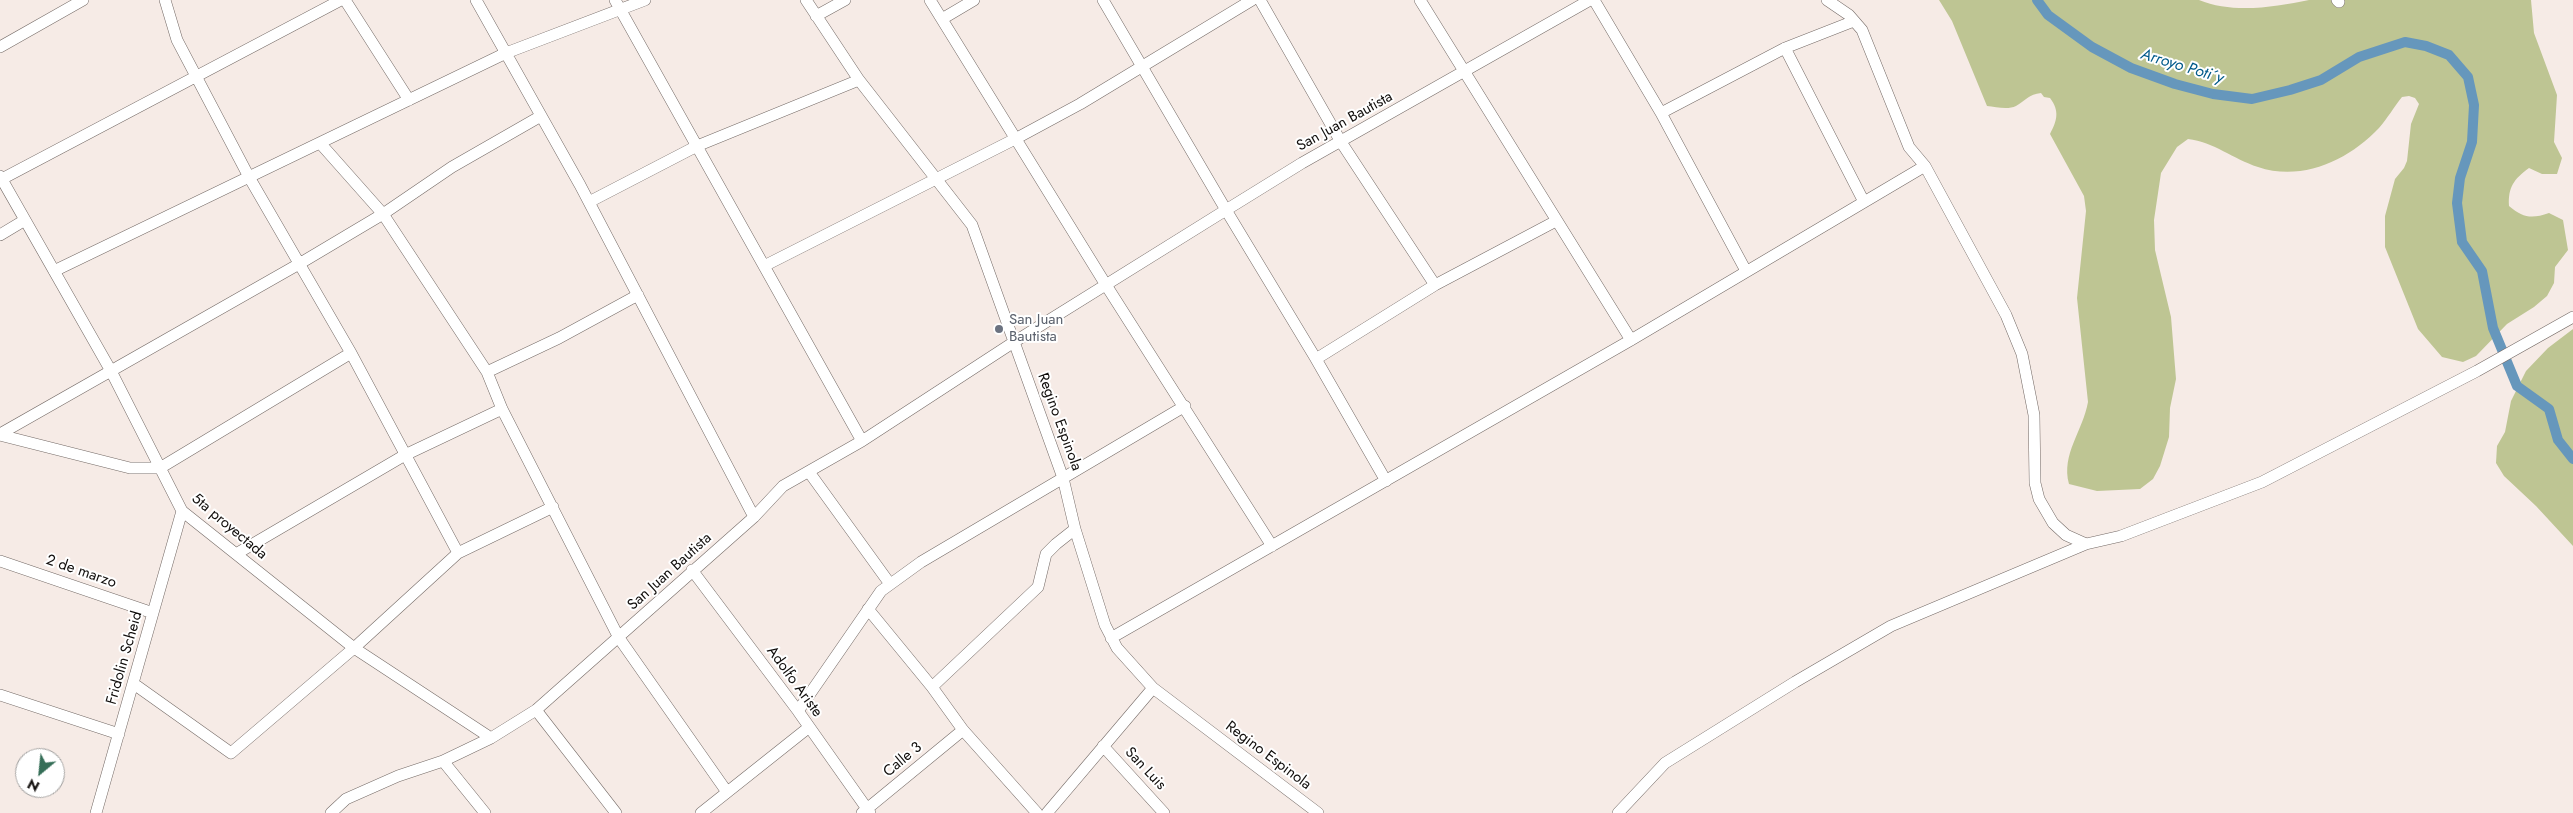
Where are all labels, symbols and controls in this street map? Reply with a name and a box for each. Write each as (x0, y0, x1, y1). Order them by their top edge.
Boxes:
water label: Arroyo Poti´y (2138, 45, 2226, 89)
street label: San Juan Bautista (1294, 88, 1396, 156)
place label: San Juan Bautista (1009, 311, 1063, 346)
marker: San Juan Bautista (993, 323, 1005, 335)
street label: Regino Espinola (1033, 371, 1085, 473)
street label: 5ta proyectada (188, 490, 270, 564)
street label: San Juan Bautista (624, 530, 716, 614)
street label: 2 de marzo (43, 552, 119, 592)
street label: Fridolin Scheid (103, 609, 147, 707)
street label: Adolfo Ariste (762, 643, 826, 721)
street label: Regino Espinola (1222, 718, 1314, 794)
street label: Calle 3 (880, 739, 926, 781)
street label: San Luis (1121, 744, 1169, 794)
north arrow (15, 748, 65, 798)
text: N (24, 774, 43, 797)

